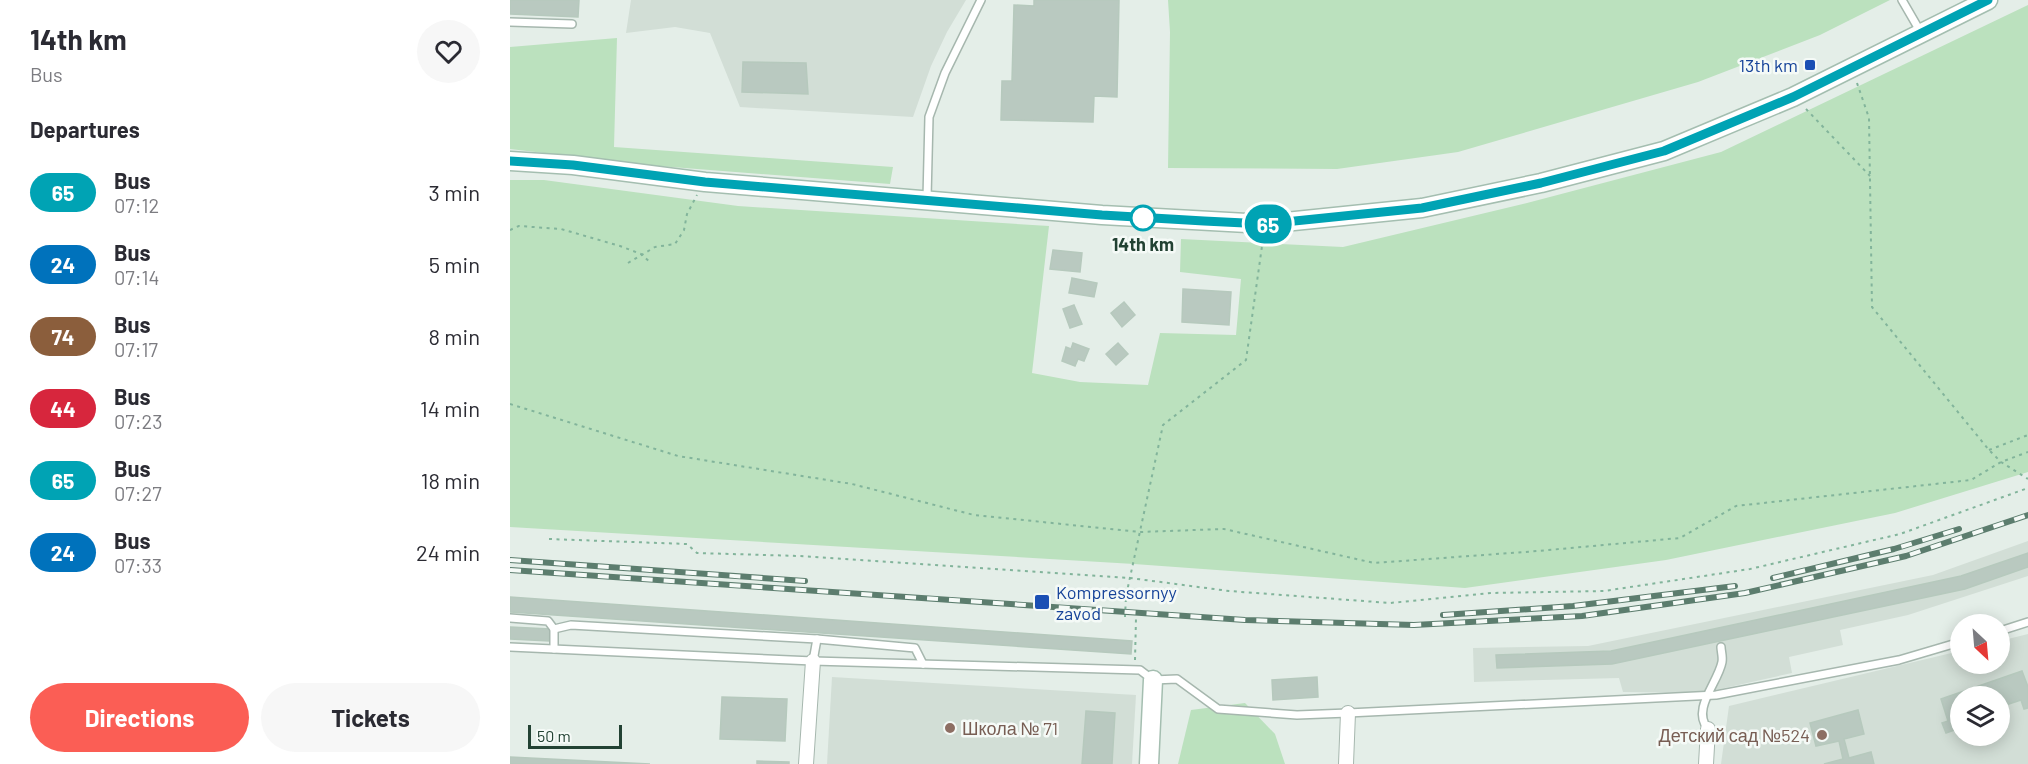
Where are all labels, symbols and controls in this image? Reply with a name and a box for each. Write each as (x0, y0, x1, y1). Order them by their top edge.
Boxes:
button: heart (417, 20, 480, 83)
text: 14th km (30, 22, 127, 56)
place label: 13th km (1739, 54, 1798, 76)
marker: 13th km (1803, 58, 1817, 72)
text: Bus (30, 62, 63, 86)
text: Departures (30, 116, 140, 142)
text: Bus (114, 167, 151, 193)
text: 3 min (429, 179, 480, 205)
text: 65 (52, 180, 74, 205)
text: 07:12 (114, 193, 159, 217)
line badge: 65 (1241, 204, 1295, 244)
marker: 14th km (1130, 205, 1156, 231)
text: 65 (1257, 212, 1279, 237)
place label: 14th km (1112, 233, 1174, 255)
text: Bus (114, 239, 151, 265)
text: 5 min (429, 251, 480, 277)
text: 24 (51, 252, 75, 277)
text: 07:14 (114, 265, 160, 289)
text: Bus (114, 311, 151, 337)
text: 8 min (428, 323, 480, 349)
text: 74 (51, 324, 75, 349)
text: 07:17 (114, 337, 158, 361)
text: Bus (114, 383, 151, 409)
text: 14 min (420, 395, 480, 421)
text: 44 (50, 396, 76, 421)
text: 07:23 (114, 409, 162, 433)
text: Bus (114, 455, 151, 481)
text: 18 min (421, 467, 480, 493)
text: 65 (52, 468, 74, 493)
text: 07:27 (114, 481, 162, 505)
text: Bus (114, 527, 151, 553)
text: 24 min (416, 539, 480, 565)
text: 24 (51, 540, 75, 565)
text: 07:33 (114, 553, 162, 577)
place label: Kompressornyy zavod (1056, 581, 1177, 624)
marker: Kompressornyy zavod (1033, 593, 1051, 611)
north arrow (1950, 614, 2010, 674)
map controls (1950, 614, 2010, 746)
button: Directions (30, 683, 249, 752)
button: Tickets (261, 683, 480, 752)
button: layers (1950, 686, 2010, 746)
place label: Школа № 71 (962, 717, 1058, 739)
marker: Школа № 71 (943, 721, 957, 735)
scale bar (528, 722, 622, 750)
place label: Детский сад №524 (1659, 724, 1810, 746)
text: 50 m (537, 726, 571, 745)
marker: Детский сад №524 (1815, 728, 1829, 742)

